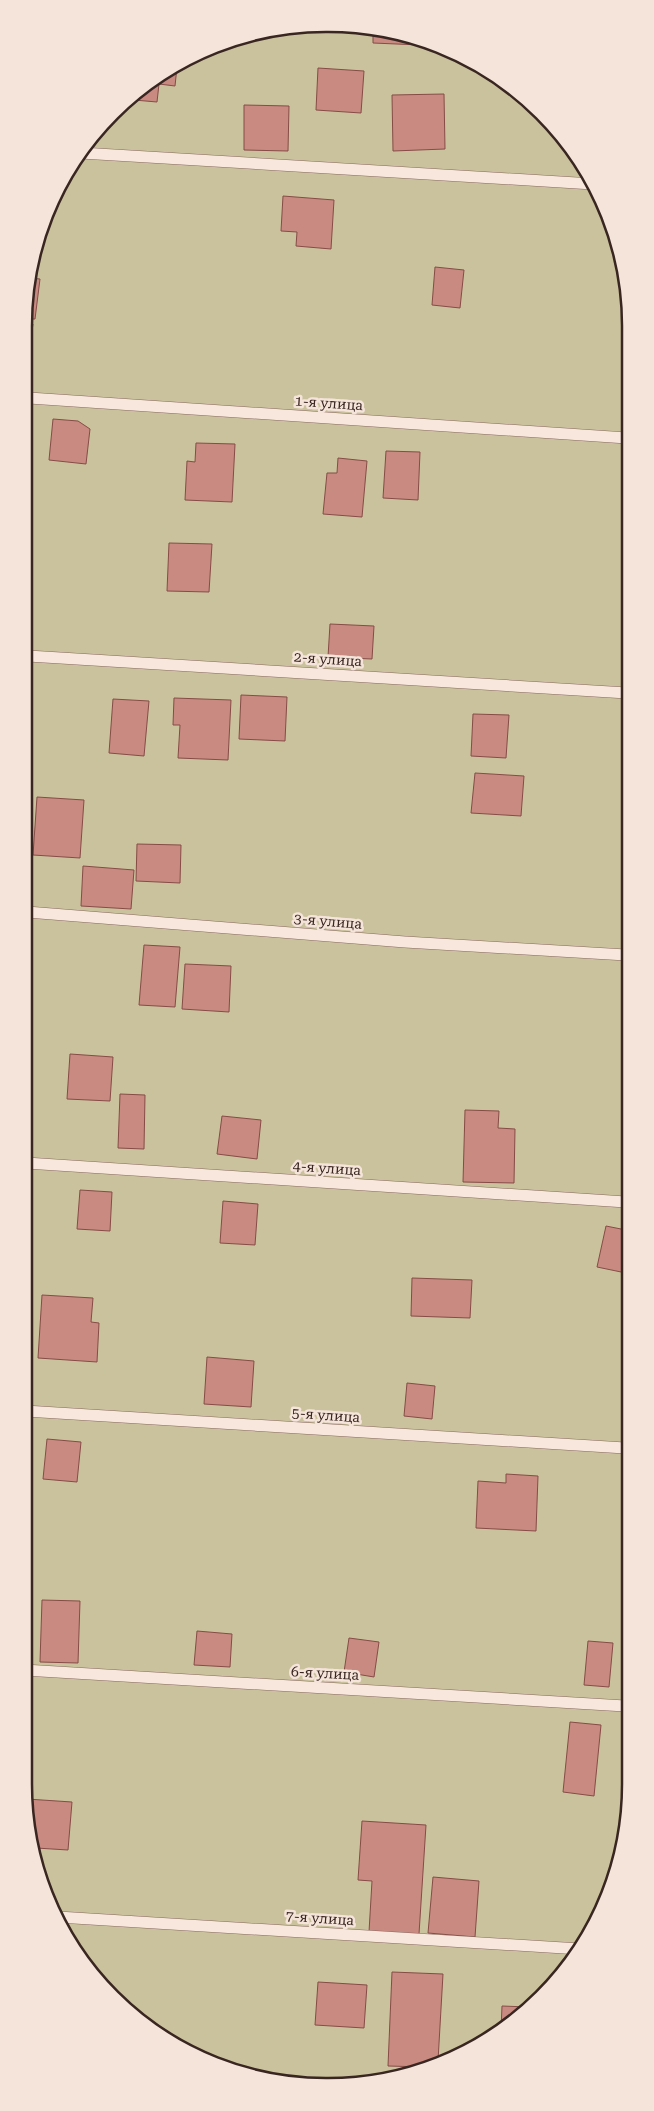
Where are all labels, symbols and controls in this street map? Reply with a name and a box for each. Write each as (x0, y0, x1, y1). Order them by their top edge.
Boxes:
street label: 1-я улица (294, 393, 364, 413)
street label: 2-я улица (293, 649, 363, 669)
street label: 3-я улица (293, 910, 363, 932)
street label: 4-я улица (292, 1158, 362, 1178)
street label: 5-я улица (291, 1405, 361, 1425)
street label: 6-я улица (291, 1663, 360, 1683)
street label: 7-я улица (285, 1908, 355, 1928)

